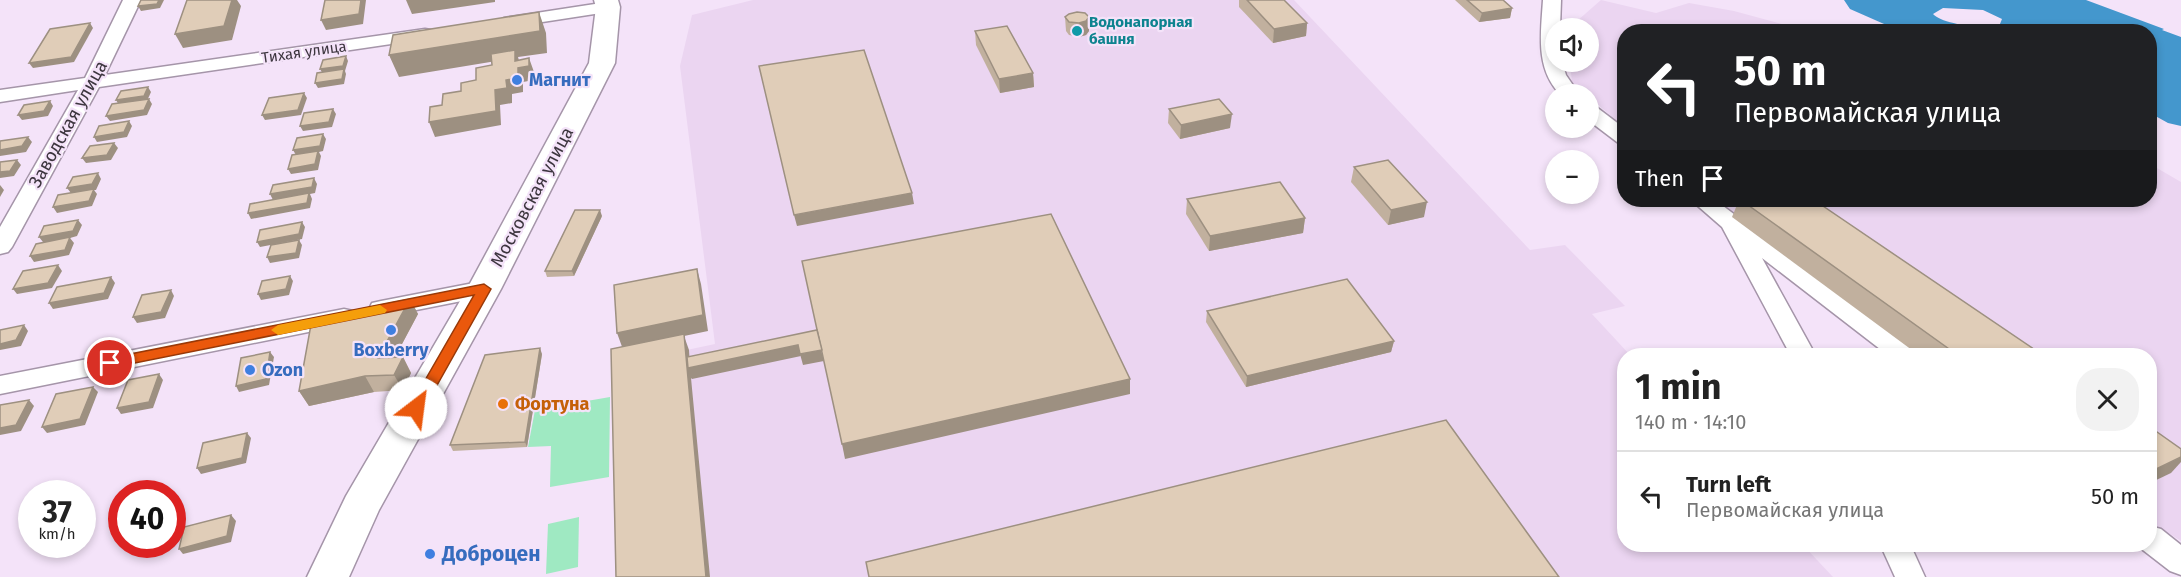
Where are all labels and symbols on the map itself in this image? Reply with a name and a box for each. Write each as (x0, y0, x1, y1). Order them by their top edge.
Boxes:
place label: Водонапорная башня (1089, 13, 1193, 48)
marker: Водонапорная башня (1070, 24, 1084, 38)
street label: Тихая улица (260, 37, 348, 67)
street label: Заводская улица (24, 57, 112, 191)
place label: Магнит (529, 69, 591, 91)
marker: Магнит (510, 73, 524, 87)
street label: Московская улица (486, 123, 578, 271)
marker: Boxberry (384, 323, 398, 337)
pin (84, 337, 135, 388)
place label: Boxberry (353, 339, 429, 361)
place label: Ozon (262, 359, 303, 381)
marker: Ozon (243, 363, 257, 377)
position arrow (384, 376, 448, 440)
place label: Фортуна (515, 393, 590, 415)
marker: Фортуна (496, 397, 510, 411)
speed limit sign: 40 (108, 480, 186, 558)
place label: Доброцен (441, 541, 541, 567)
marker: Доброцен (423, 547, 437, 561)

